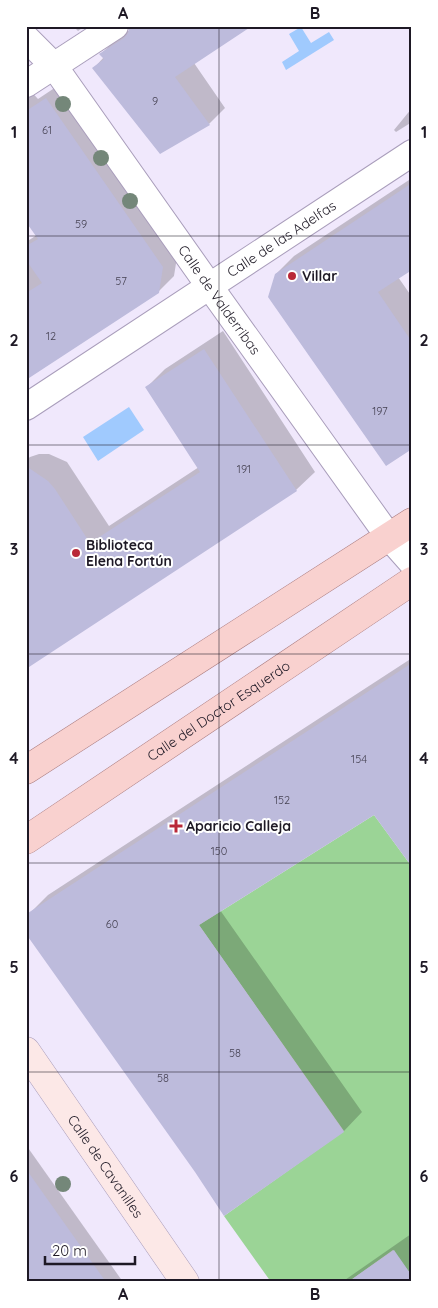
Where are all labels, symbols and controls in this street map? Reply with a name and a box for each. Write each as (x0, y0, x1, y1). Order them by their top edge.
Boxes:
text: A (118, 3, 129, 23)
text: B (310, 3, 320, 23)
house number: 9 (152, 94, 158, 108)
text: 1 (11, 122, 17, 142)
text: 1 (421, 122, 427, 142)
house number: 61 (42, 123, 52, 137)
street label: Calle de las Adelfas (224, 196, 340, 281)
house number: 59 (75, 217, 87, 231)
street label: Calle de Valderribas (174, 242, 265, 358)
place label: Villar (302, 267, 337, 285)
marker: Villar (286, 270, 298, 282)
house number: 57 (115, 274, 127, 288)
house number: 12 (46, 329, 56, 343)
text: 2 (9, 330, 19, 350)
text: 2 (419, 330, 429, 350)
house number: 197 (372, 404, 388, 418)
house number: 191 (237, 462, 251, 476)
place label: Biblioteca Elena Fortún (86, 536, 172, 570)
text: 3 (10, 539, 18, 559)
text: 3 (420, 539, 428, 559)
marker: Biblioteca Elena Fortún (70, 547, 82, 559)
street label: Calle del Doctor Esquerdo (144, 656, 294, 765)
text: 4 (9, 748, 19, 768)
text: 4 (419, 748, 429, 768)
house number: 154 (351, 752, 367, 766)
house number: 152 (274, 793, 290, 807)
place label: Aparicio Calleja (186, 817, 291, 835)
marker: Aparicio Calleja (170, 820, 182, 832)
house number: 150 (211, 844, 227, 858)
house number: 60 (106, 917, 118, 931)
text: 5 (9, 957, 19, 977)
text: 5 (419, 957, 429, 977)
house number: 58 (229, 1046, 241, 1060)
house number: 58 (157, 1071, 169, 1085)
street label: Calle de Cavanilles (64, 1111, 147, 1221)
text: 6 (10, 1166, 19, 1186)
text: 6 (420, 1166, 429, 1186)
scale bar (45, 1233, 135, 1265)
text: 20 m (52, 1241, 87, 1260)
text: A (118, 1284, 129, 1304)
text: B (310, 1284, 320, 1304)

